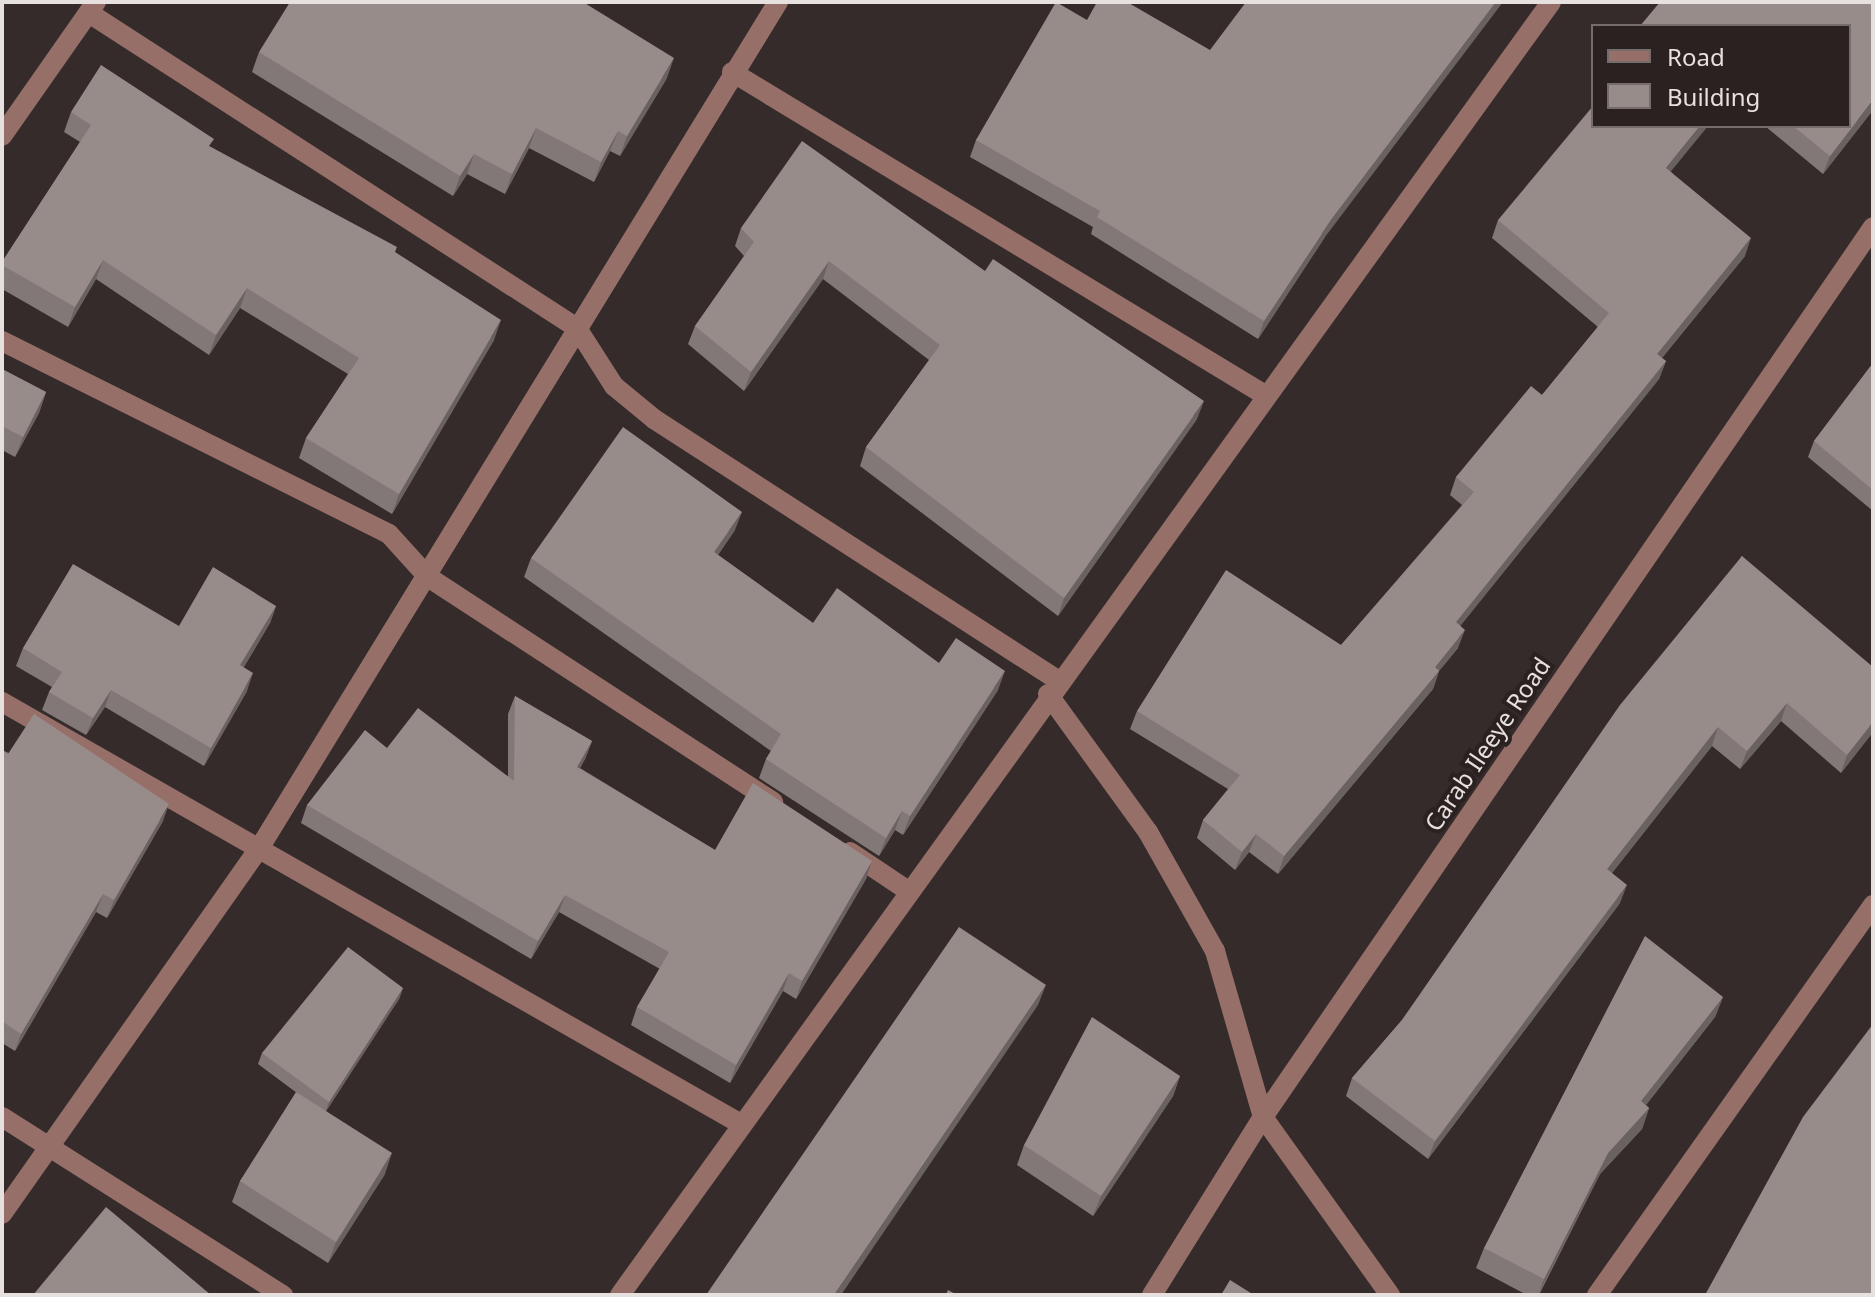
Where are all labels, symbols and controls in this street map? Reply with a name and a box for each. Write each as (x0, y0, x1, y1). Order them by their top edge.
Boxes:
legend (1591, 24, 1851, 128)
text: Road (1667, 40, 1725, 73)
text: Building (1667, 80, 1760, 113)
street label: Carab Ileeye Road (1418, 652, 1556, 836)

